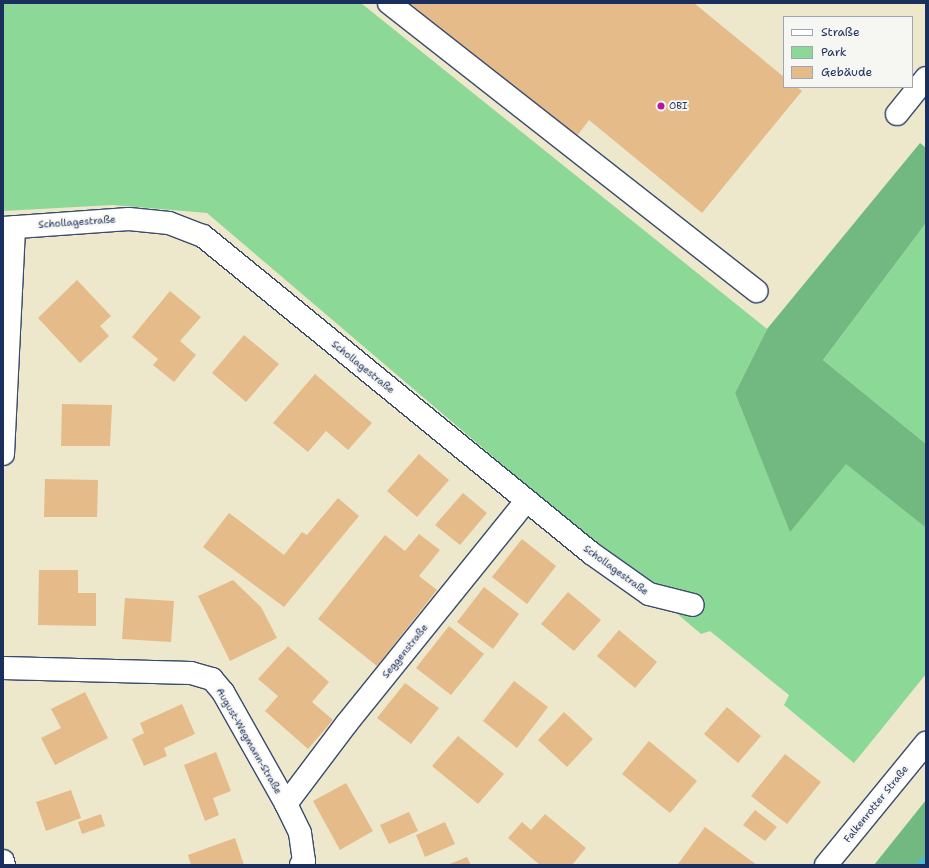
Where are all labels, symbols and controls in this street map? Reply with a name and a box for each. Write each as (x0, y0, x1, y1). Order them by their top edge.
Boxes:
legend (783, 16, 913, 88)
text: Straße (821, 24, 860, 40)
text: Park (821, 44, 847, 60)
text: Gebäude (821, 64, 872, 80)
place label: OBI (669, 100, 688, 112)
marker: OBI (656, 101, 666, 111)
street label: Schollagestraße (38, 213, 116, 231)
street label: Schollagestraße (329, 338, 397, 396)
street label: Schollagestraße (581, 542, 651, 598)
street label: Seggenstraße (380, 621, 430, 681)
street label: August-Wegmann-Straße (214, 686, 284, 796)
street label: Falkenrotter Straße (841, 763, 911, 845)

